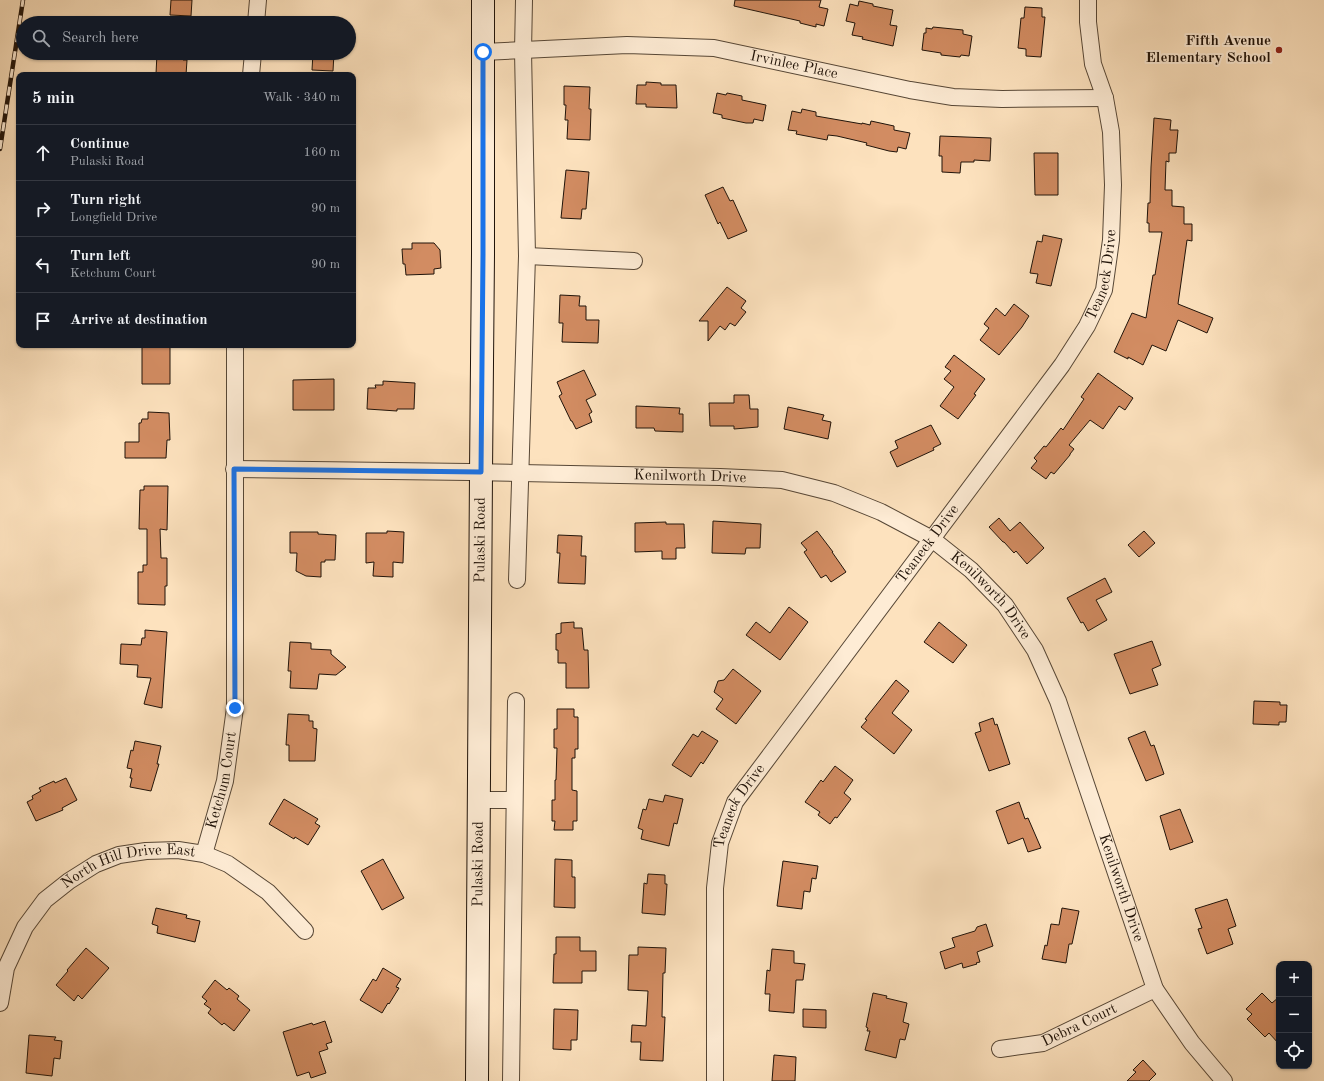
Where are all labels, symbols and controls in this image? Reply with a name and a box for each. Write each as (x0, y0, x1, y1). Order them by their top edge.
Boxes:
search box (16, 16, 356, 60)
icon: search (30, 27, 52, 49)
text: Search here (62, 31, 139, 46)
place label: Fifth Avenue Elementary School (1145, 34, 1271, 66)
route start (474, 43, 492, 61)
marker: Fifth Avenue Elementary School (1274, 45, 1284, 55)
street label: Irvinlee Place (749, 48, 839, 82)
text: 5 min (32, 90, 75, 107)
text: Walk · 340 m (263, 91, 340, 104)
text: Continue (70, 137, 129, 152)
icon: ahead (32, 142, 54, 164)
text: 160 m (303, 146, 340, 159)
text: Pulaski Road (70, 155, 144, 168)
text: Turn right (70, 193, 141, 208)
icon: right (32, 198, 54, 220)
text: 90 m (311, 202, 340, 215)
text: Longfield Drive (70, 211, 157, 224)
street label: Teaneck Drive (1083, 229, 1119, 323)
text: Turn left (70, 249, 130, 264)
icon: left (32, 254, 54, 276)
text: 90 m (311, 258, 340, 271)
text: Ketchum Court (70, 267, 156, 280)
icon: arrive (32, 310, 54, 332)
text: Arrive at destination (70, 313, 208, 328)
street label: Kenilworth Drive (633, 468, 747, 486)
street label: Pulaski Road (473, 497, 488, 583)
street label: Teaneck Drive (894, 502, 962, 586)
street label: Kenilworth Drive (947, 549, 1033, 642)
route end (226, 699, 244, 717)
street label: Ketchum Court (204, 731, 239, 831)
street label: Teaneck Drive (712, 761, 768, 849)
street label: Pulaski Road (471, 821, 486, 907)
street label: Kenilworth Drive (1096, 832, 1146, 944)
street label: North Hill Drive East (59, 842, 197, 891)
map controls (1276, 961, 1312, 1069)
button: + (1276, 961, 1312, 997)
button: − (1276, 997, 1312, 1033)
street label: Debra Court (1040, 1001, 1119, 1050)
button: locate (1276, 1033, 1312, 1069)

